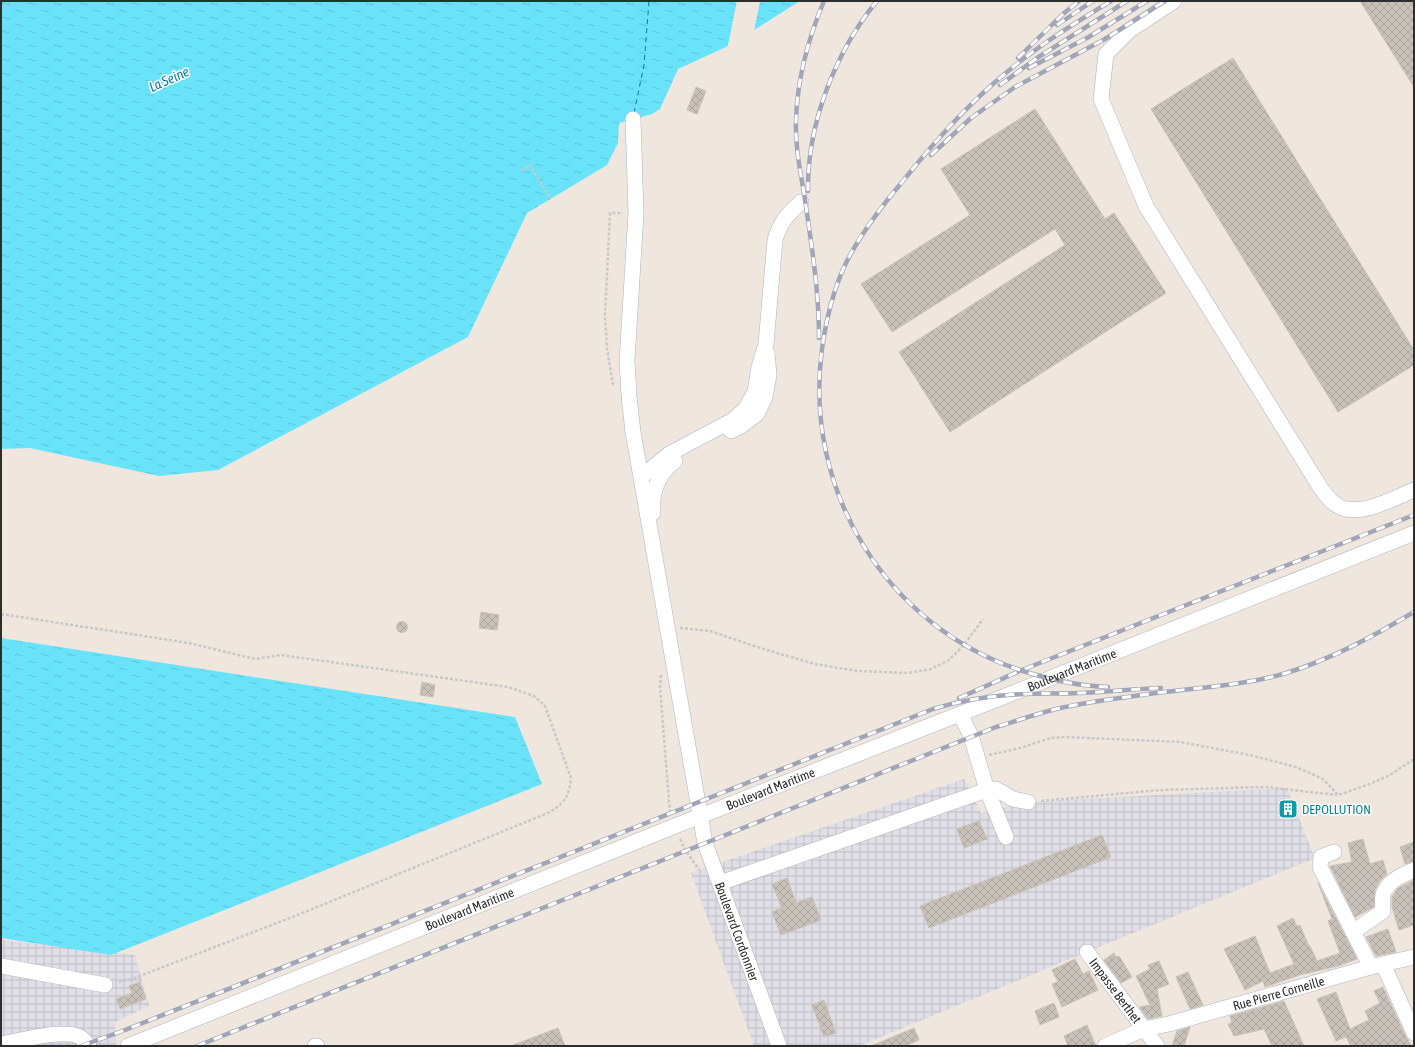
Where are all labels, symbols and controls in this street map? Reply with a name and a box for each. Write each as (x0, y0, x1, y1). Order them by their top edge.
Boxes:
water label: La Seine (146, 63, 192, 95)
street label: Boulevard Maritime (1025, 645, 1118, 694)
street label: Boulevard Maritime (724, 764, 817, 813)
building icon: DEPOLLUTION (1277, 798, 1299, 820)
place label: DEPOLLUTION (1302, 802, 1371, 817)
street label: Boulevard Cordonnier (712, 880, 762, 983)
street label: Boulevard Maritime (423, 884, 516, 933)
street label: Impasse Berthet (1087, 955, 1145, 1026)
street label: Rue Pierre Corneille (1231, 973, 1326, 1013)

